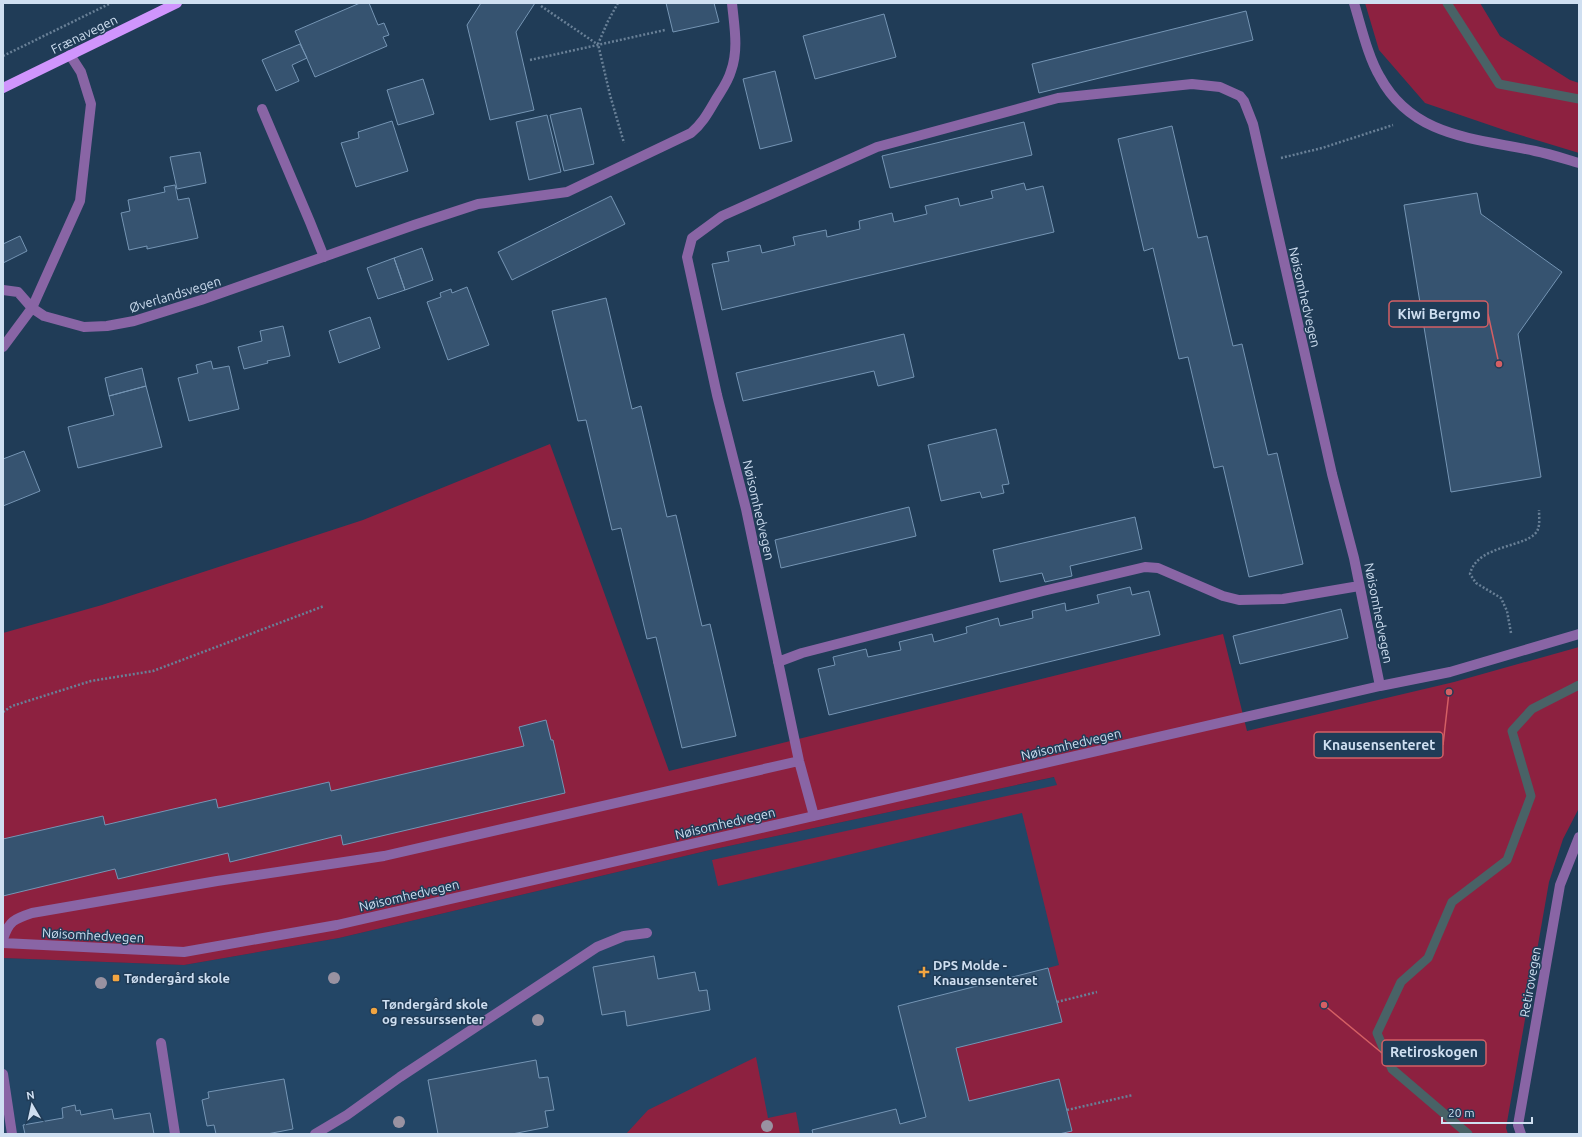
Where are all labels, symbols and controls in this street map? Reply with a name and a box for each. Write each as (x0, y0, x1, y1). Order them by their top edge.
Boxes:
street label: Frænavegen (48, 12, 120, 56)
street label: Nøisomhedvegen (1287, 246, 1323, 348)
street label: Øverlandsvegen (128, 273, 222, 315)
callout: Kiwi Bergmo (1389, 301, 1488, 327)
text: Kiwi Bergmo (1397, 306, 1481, 322)
street label: Nøisomhedvegen (741, 459, 777, 561)
street label: Nøisomhedvegen (1362, 561, 1396, 665)
street label: Nøisomhedvegen (1020, 726, 1122, 762)
callout: Knausensenteret (1314, 732, 1443, 758)
text: Knausensenteret (1323, 737, 1435, 753)
street label: Nøisomhedvegen (674, 805, 776, 841)
street label: Nøisomhedvegen (358, 877, 460, 913)
street label: Nøisomhedvegen (42, 925, 144, 945)
street label: Retirovegen (1517, 946, 1543, 1018)
place label: DPS Molde - Knausensenteret (933, 958, 1038, 987)
marker: DPS Molde - Knausensenteret (918, 966, 930, 978)
place label: Tøndergård skole (124, 971, 230, 985)
marker: Tøndergård skole (111, 973, 121, 983)
place label: Tøndergård skole og ressurssenter (382, 997, 488, 1026)
marker: Tøndergård skole og ressurssenter (369, 1006, 379, 1016)
callout: Retiroskogen (1382, 1040, 1486, 1066)
text: Retiroskogen (1390, 1044, 1478, 1060)
north arrow (12, 1085, 52, 1125)
text: N (25, 1089, 35, 1102)
scale bar (1442, 1099, 1532, 1125)
text: 20 m (1448, 1106, 1475, 1119)

